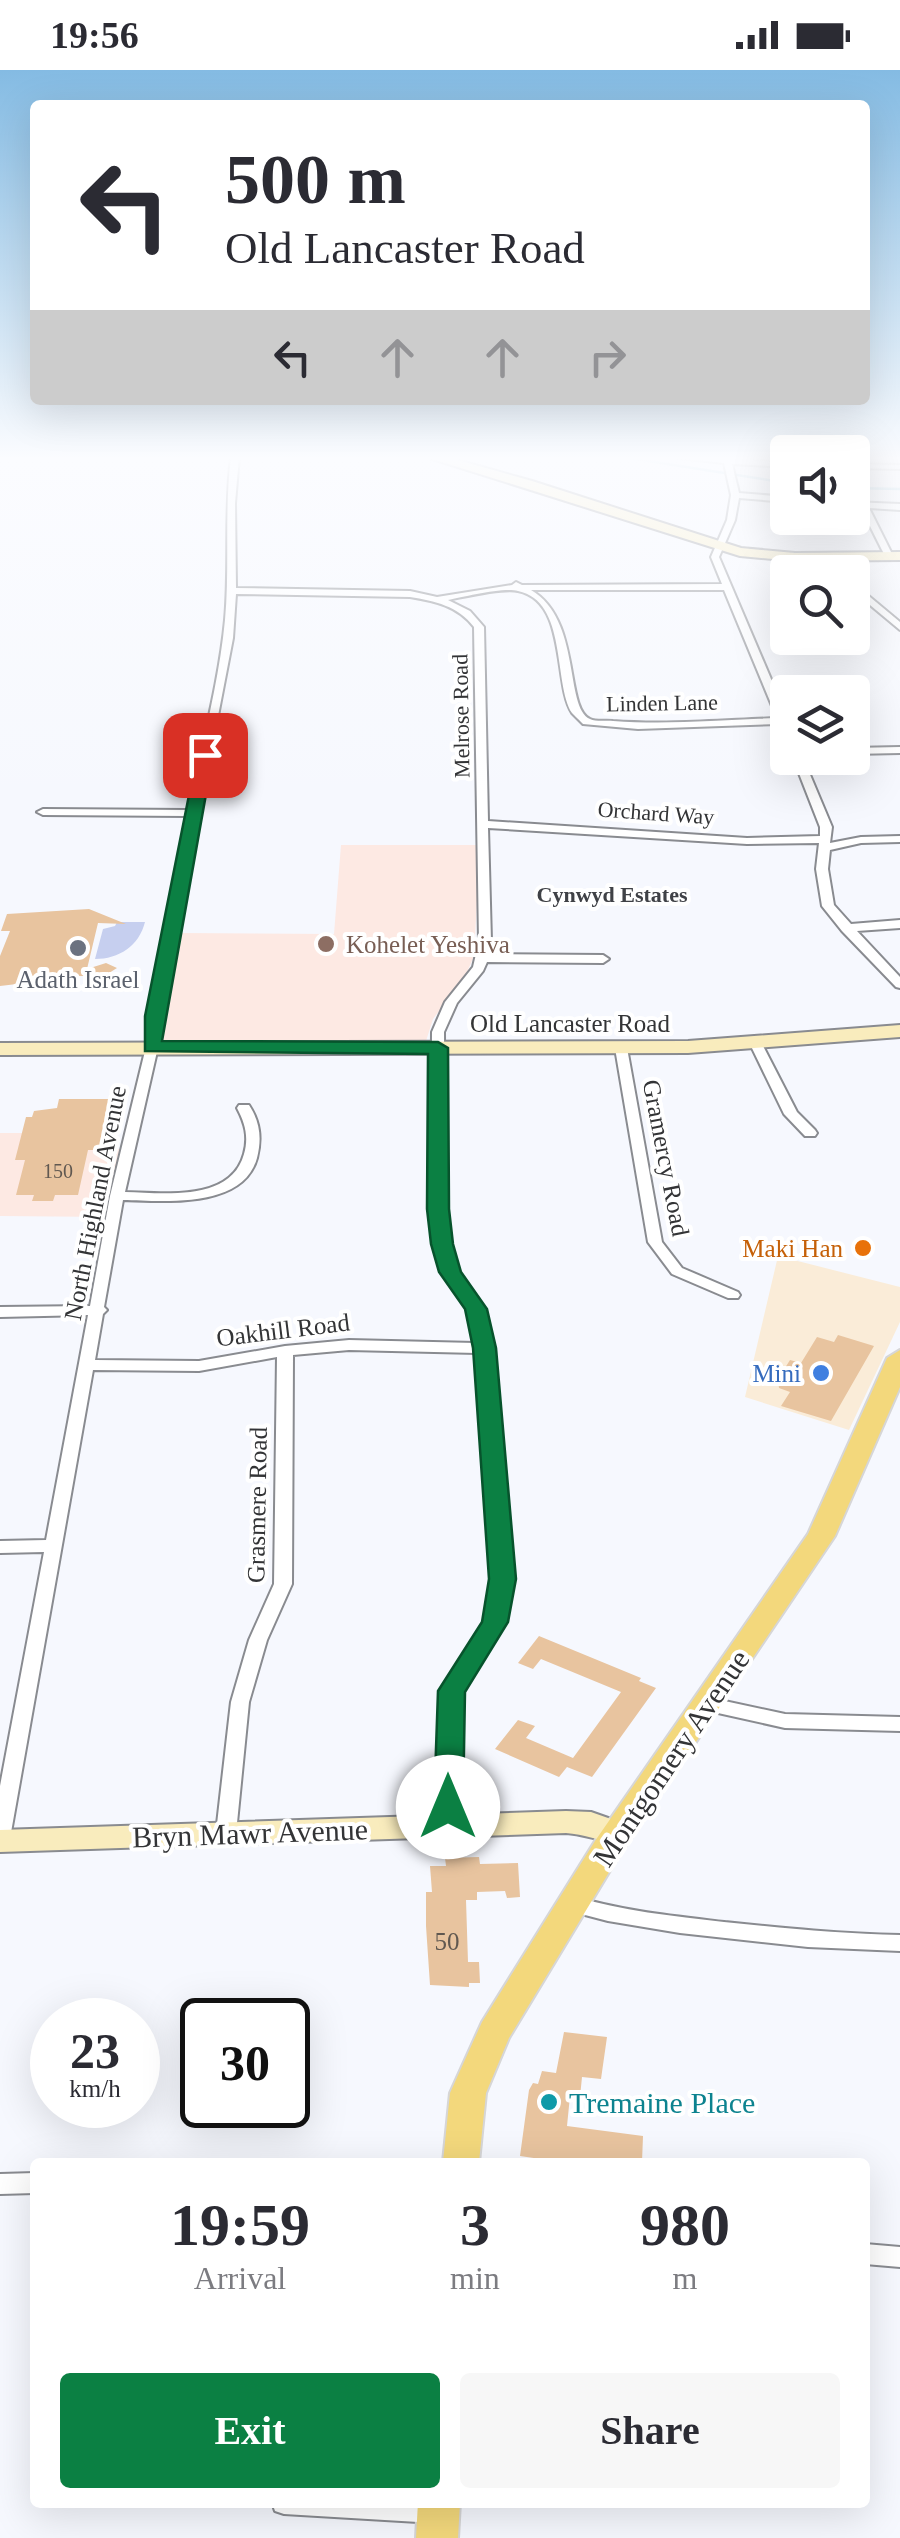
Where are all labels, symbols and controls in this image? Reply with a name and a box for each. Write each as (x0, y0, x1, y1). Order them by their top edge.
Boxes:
text: 19:56 (50, 14, 139, 56)
icon: left (60, 140, 190, 270)
text: 500 m (225, 141, 406, 218)
text: Old Lancaster Road (225, 223, 585, 273)
icon: left (265, 330, 320, 385)
icon: ahead (370, 330, 425, 385)
icon: ahead (475, 330, 530, 385)
icon: right (580, 330, 635, 385)
map controls (770, 435, 870, 775)
button: sound (770, 435, 870, 535)
button: search (770, 555, 870, 655)
street label: Melrose Road (447, 654, 475, 778)
button: layers (770, 675, 870, 775)
street label: Linden Lane (606, 690, 718, 716)
pin (163, 713, 248, 798)
icon: arrive (178, 728, 233, 783)
street label: Orchard Way (597, 796, 715, 830)
district label: Cynwyd Estates (537, 882, 688, 907)
place label: Kohelet Yeshiva (346, 931, 510, 958)
marker: Kohelet Yeshiva (315, 933, 337, 955)
marker: Adath Israel (67, 937, 89, 959)
place label: Adath Israel (17, 966, 139, 993)
street label: Old Lancaster Road (470, 1010, 670, 1037)
street label: Gramercy Road (638, 1077, 695, 1239)
street label: North Highland Avenue (59, 1083, 131, 1323)
house number: 150 (43, 1160, 73, 1182)
place label: Maki Han (742, 1235, 843, 1262)
marker: Maki Han (852, 1237, 874, 1259)
street label: Oakhill Road (215, 1308, 352, 1352)
place label: Mini (752, 1360, 801, 1387)
marker: Mini (810, 1362, 832, 1384)
street label: Grasmere Road (242, 1426, 272, 1583)
street label: Montgomery Avenue (586, 1644, 756, 1872)
position arrow (396, 1755, 500, 1859)
street label: Bryn Mawr Avenue (131, 1812, 369, 1854)
house number: 50 (435, 1928, 460, 1955)
speed limit sign: 30 (180, 1998, 310, 2128)
text: 23 (70, 2023, 120, 2079)
text: km/h (69, 2075, 121, 2102)
place label: Tremaine Place (569, 2086, 755, 2119)
marker: Tremaine Place (538, 2091, 560, 2113)
text: 19:59 (170, 2192, 310, 2258)
text: 3 (460, 2192, 490, 2258)
text: 980 (640, 2192, 730, 2258)
text: Arrival (194, 2260, 286, 2296)
text: min (450, 2260, 500, 2296)
text: m (672, 2260, 697, 2296)
button: Exit (60, 2373, 440, 2488)
button: Share (460, 2373, 840, 2488)

